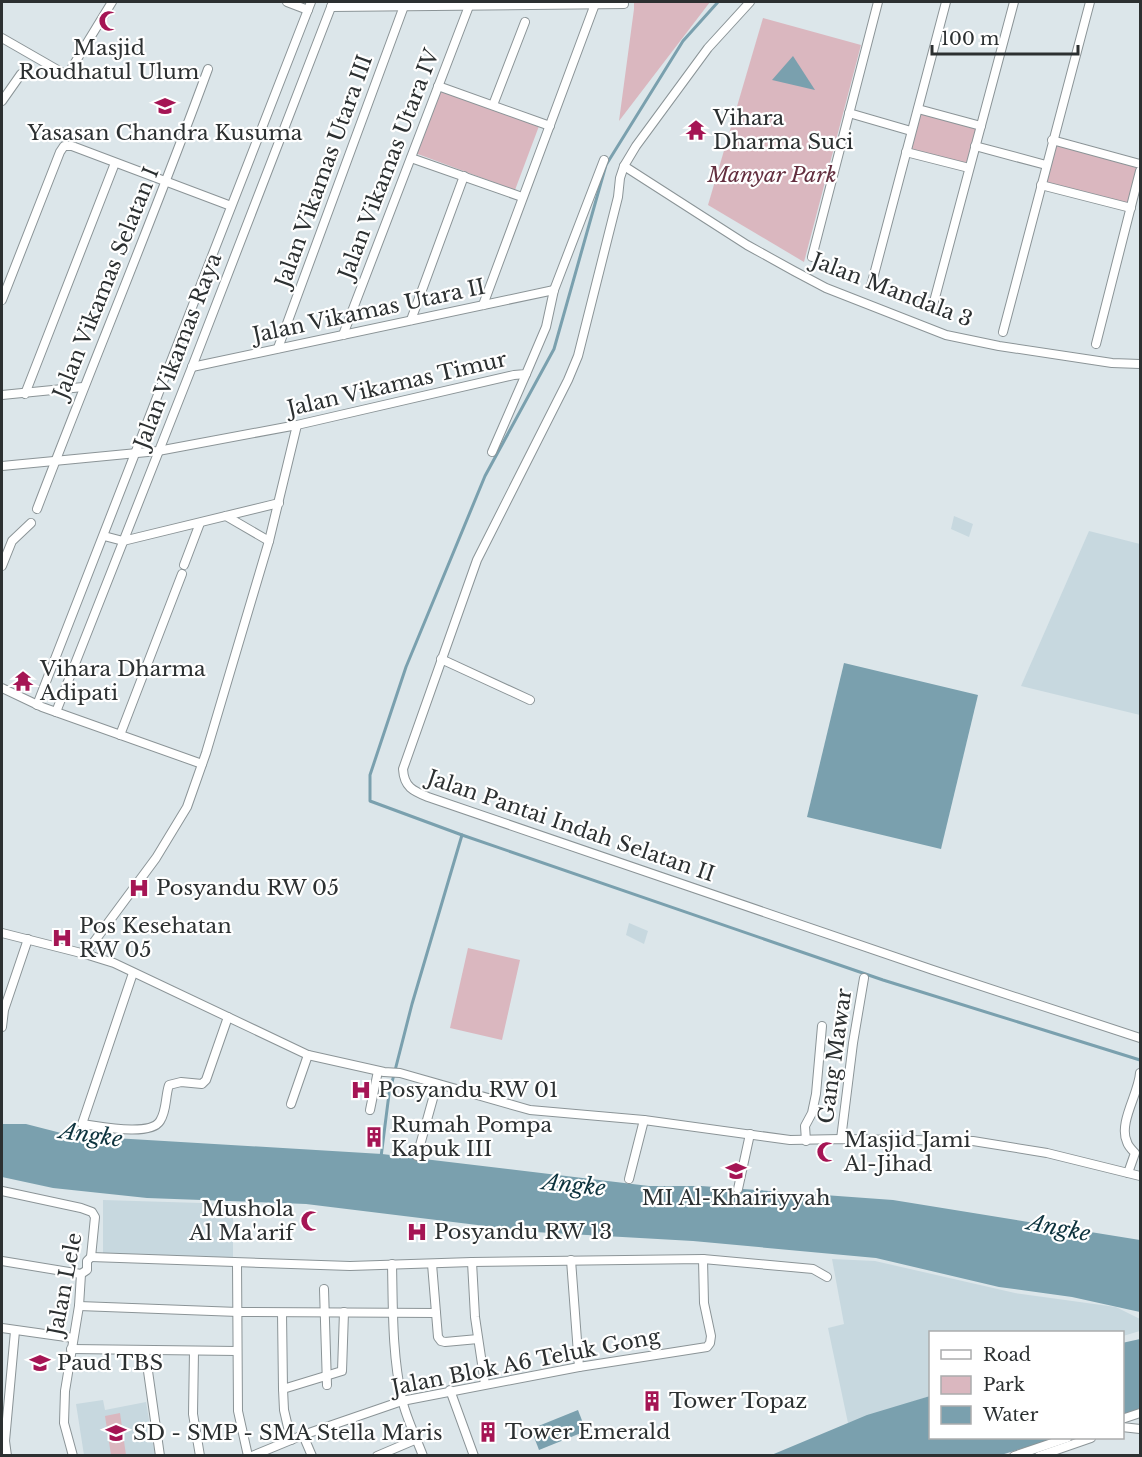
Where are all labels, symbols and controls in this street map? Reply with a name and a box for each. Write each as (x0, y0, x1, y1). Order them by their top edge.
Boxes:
mosque icon: Masjid Roudhatul Ulum (97, 9, 121, 33)
scale bar (932, 18, 1078, 56)
text: 100 m (941, 28, 999, 50)
place label: Masjid Roudhatul Ulum (19, 35, 200, 85)
street label: Jalan Vikamas Utara IV (332, 45, 445, 286)
street label: Jalan Vikamas Utara III (269, 51, 378, 294)
school or university icon: Yasasan Chandra Kusuma (153, 94, 177, 118)
place label: Vihara Dharma Suci (712, 105, 853, 155)
temple icon: Vihara Dharma Suci (684, 118, 708, 142)
place label: Yasasan Chandra Kusuma (27, 120, 303, 146)
park label: Manyar Park (706, 162, 837, 188)
street label: Jalan Vikamas Selatan I (46, 163, 164, 406)
street label: Jalan Mandala 3 (805, 246, 976, 333)
street label: Jalan Vikamas Raya (128, 249, 227, 455)
street label: Jalan Vikamas Utara II (247, 274, 488, 349)
street label: Jalan Vikamas Timur (282, 346, 509, 423)
place label: Vihara Dharma Adipati (39, 656, 206, 706)
temple icon: Vihara Dharma Adipati (11, 669, 35, 693)
street label: Jalan Pantai Indah Selatan II (421, 764, 718, 887)
place label: Posyandu RW 05 (156, 875, 339, 901)
hospital icon: Posyandu RW 05 (127, 876, 151, 900)
place label: Pos Kesehatan RW 05 (79, 913, 232, 963)
hospital icon: Pos Kesehatan RW 05 (50, 926, 74, 950)
street label: Gang Mawar (813, 987, 857, 1125)
place label: Posyandu RW 01 (378, 1077, 558, 1103)
hospital icon: Posyandu RW 01 (349, 1078, 373, 1102)
place label: Rumah Pompa Kapuk III (391, 1112, 553, 1162)
water label: Angke (55, 1117, 124, 1153)
building icon: Rumah Pompa Kapuk III (362, 1125, 386, 1149)
place label: Masjid Jami Al-Jihad (843, 1127, 971, 1177)
mosque icon: Masjid Jami Al-Jihad (815, 1140, 839, 1164)
school or university icon: MI Al-Khairiyyah (724, 1159, 748, 1183)
water label: Angke (538, 1168, 607, 1202)
place label: MI Al-Khairiyyah (642, 1185, 830, 1211)
place label: Mushola Al Ma'arif (188, 1196, 296, 1246)
water label: Angke (1022, 1208, 1093, 1247)
mosque icon: Mushola Al Ma'arif (299, 1209, 323, 1233)
place label: Posyandu RW 13 (434, 1219, 612, 1245)
hospital icon: Posyandu RW 13 (405, 1220, 429, 1244)
street label: Jalan Lele (42, 1230, 88, 1341)
street label: Jalan Blok A6 Teluk Gong (387, 1323, 663, 1401)
legend (929, 1331, 1124, 1439)
text: Road (983, 1344, 1031, 1366)
place label: Paud TBS (57, 1350, 163, 1376)
school or university icon: Paud TBS (28, 1351, 52, 1375)
text: Park (983, 1374, 1025, 1396)
place label: Tower Topaz (669, 1388, 807, 1414)
building icon: Tower Topaz (640, 1389, 664, 1413)
text: Water (982, 1404, 1039, 1426)
place label: Tower Emerald (505, 1419, 670, 1445)
place label: SD - SMP - SMA Stella Maris (133, 1420, 442, 1446)
building icon: Tower Emerald (476, 1420, 500, 1444)
school or university icon: SD - SMP - SMA Stella Maris (104, 1421, 128, 1445)

